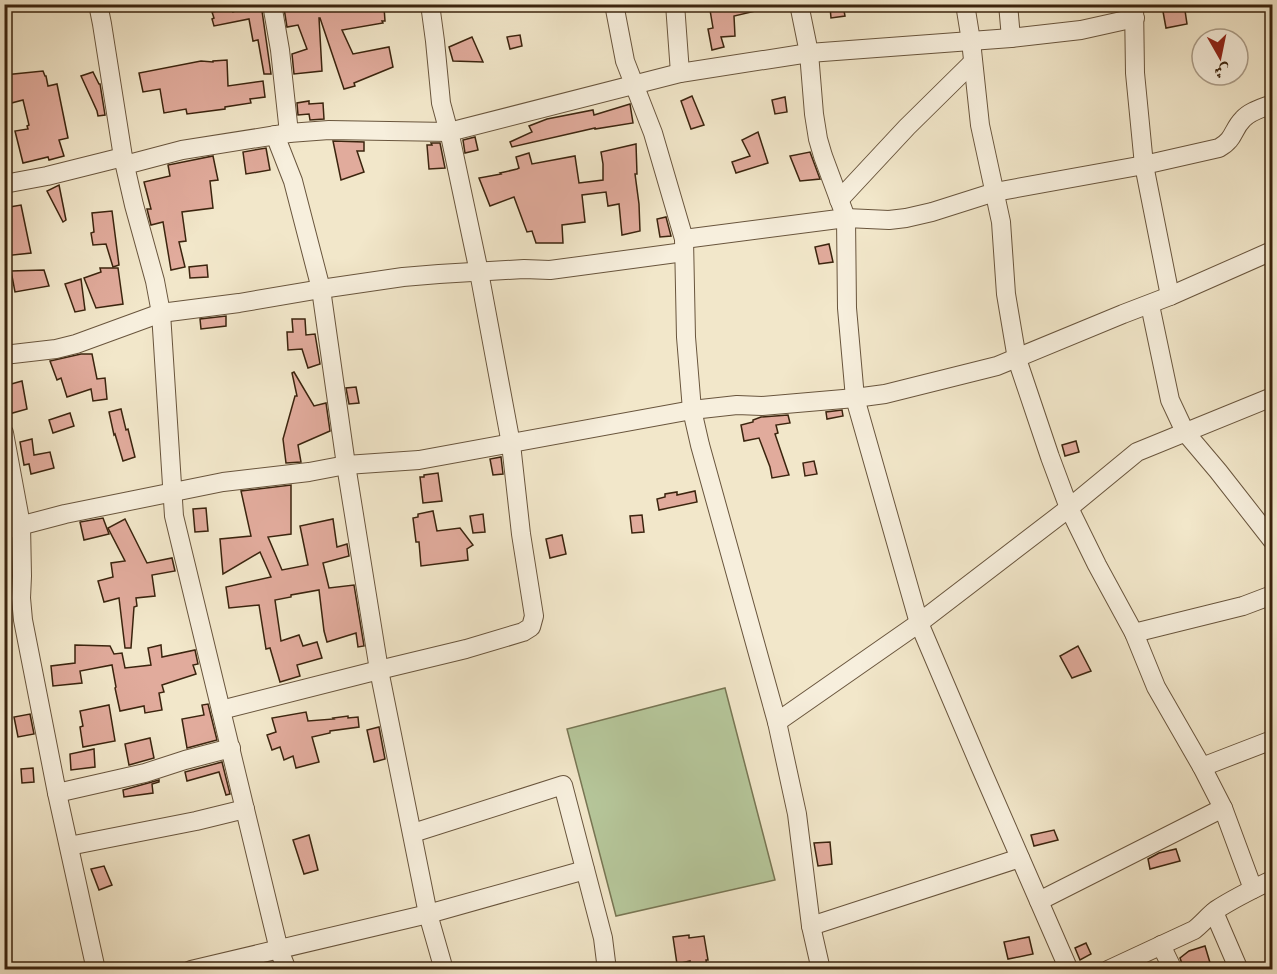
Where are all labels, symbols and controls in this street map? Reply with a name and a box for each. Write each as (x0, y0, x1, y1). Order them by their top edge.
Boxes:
north arrow (1190, 27, 1250, 87)
text: ش (1213, 61, 1232, 82)

